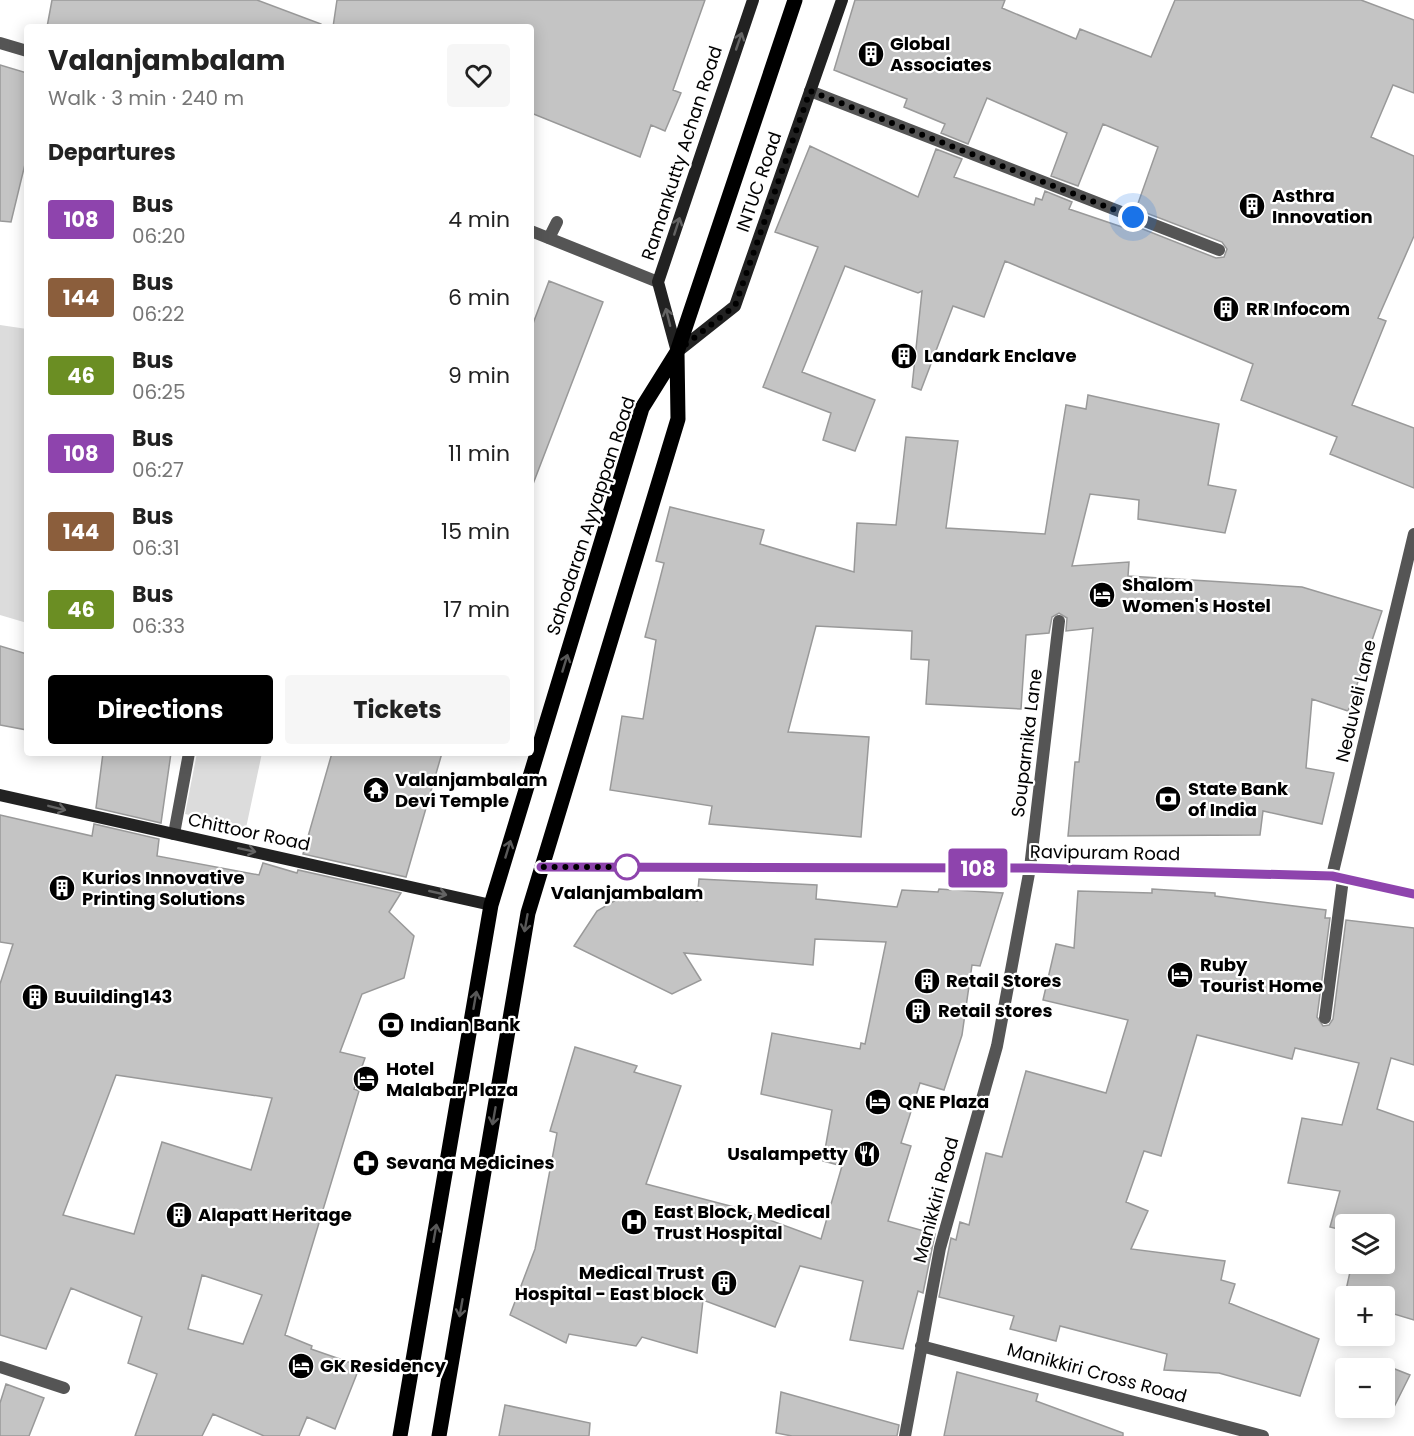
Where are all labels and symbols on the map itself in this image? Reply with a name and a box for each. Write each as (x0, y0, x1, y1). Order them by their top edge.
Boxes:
place label: Global Associates (890, 31, 992, 77)
one-way arrow (734, 32, 745, 51)
building icon: Global Associates (856, 39, 886, 69)
street label: Ramankutty Achan Road (635, 42, 728, 263)
street label: INTUC Road (730, 128, 787, 235)
place label: Asthra Innovation (1272, 183, 1373, 229)
building icon: Asthra Innovation (1237, 191, 1267, 221)
your location (1118, 202, 1148, 232)
one-way arrow (672, 217, 683, 236)
building icon: RR Infocom (1211, 294, 1241, 324)
place label: RR Infocom (1246, 296, 1350, 321)
one-way arrow (661, 308, 673, 327)
building icon: Landark Enclave (889, 341, 919, 371)
place label: Landark Enclave (924, 343, 1077, 368)
street label: Sahodaran Ayyappan Road (540, 393, 641, 638)
place label: Shalom Women's Hostel (1122, 572, 1271, 618)
hotel icon: Shalom Women's Hostel (1087, 580, 1117, 610)
street label: Neduveli Lane (1329, 637, 1382, 765)
one-way arrow (560, 654, 571, 673)
street label: Souparnika Lane (1005, 667, 1048, 819)
place label: Valanjambalam Devi Temple (395, 767, 548, 813)
temple icon: Valanjambalam Devi Temple (361, 775, 391, 805)
place label: State Bank of India (1188, 776, 1289, 822)
bank icon: State Bank of India (1153, 784, 1183, 814)
one-way arrow (47, 803, 66, 815)
street label: Chittoor Road (186, 806, 313, 857)
street label: Ravipuram Road (1030, 839, 1180, 866)
one-way arrow (503, 840, 514, 859)
one-way arrow (237, 845, 257, 856)
line badge: 108 (944, 848, 1012, 888)
marker: Valanjambalam (614, 854, 640, 880)
place label: Kurios Innovative Printing Solutions (82, 865, 245, 911)
building icon: Kurios Innovative Printing Solutions (47, 873, 77, 903)
place label: Valanjambalam (551, 880, 703, 905)
one-way arrow (427, 888, 447, 899)
one-way arrow (521, 913, 532, 933)
place label: Ruby Tourist Home (1200, 952, 1323, 998)
hotel icon: Ruby Tourist Home (1165, 960, 1195, 990)
building icon: Retail Stores (912, 966, 942, 996)
place label: Retail Stores (946, 968, 1061, 993)
building icon: Buuilding143 (20, 982, 50, 1012)
place label: Buuilding143 (54, 984, 172, 1009)
one-way arrow (470, 991, 481, 1010)
building icon: Retail stores (903, 996, 933, 1026)
place label: Retail stores (938, 998, 1052, 1023)
bank icon: Indian Bank (376, 1010, 406, 1040)
place label: Indian Bank (410, 1012, 521, 1037)
place label: Hotel Malabar Plaza (386, 1056, 518, 1102)
hotel icon: Hotel Malabar Plaza (351, 1064, 381, 1094)
hotel icon: QNE Plaza (863, 1087, 893, 1117)
place label: QNE Plaza (898, 1089, 989, 1114)
one-way arrow (488, 1105, 499, 1125)
street label: Manikkiri Road (907, 1134, 964, 1266)
restaurant icon: Usalampetty (852, 1139, 882, 1169)
place label: Usalampetty (727, 1141, 849, 1166)
pharmacy icon: Sevana Medicines (351, 1148, 381, 1178)
place label: Sevana Medicines (386, 1150, 554, 1175)
place label: East Block, Medical Trust Hospital (654, 1199, 830, 1245)
building icon: Alapatt Heritage (164, 1200, 194, 1230)
place label: Alapatt Heritage (198, 1202, 352, 1227)
hospital icon: East Block, Medical Trust Hospital (619, 1207, 649, 1237)
one-way arrow (429, 1224, 440, 1244)
place label: Medical Trust Hospital - East block (515, 1260, 705, 1306)
building icon: Medical Trust Hospital - East block (709, 1268, 739, 1298)
one-way arrow (455, 1297, 466, 1317)
street label: Manikkiri Cross Road (1005, 1336, 1190, 1409)
hotel icon: GK Residency (286, 1351, 316, 1381)
place label: GK Residency (320, 1353, 447, 1378)

